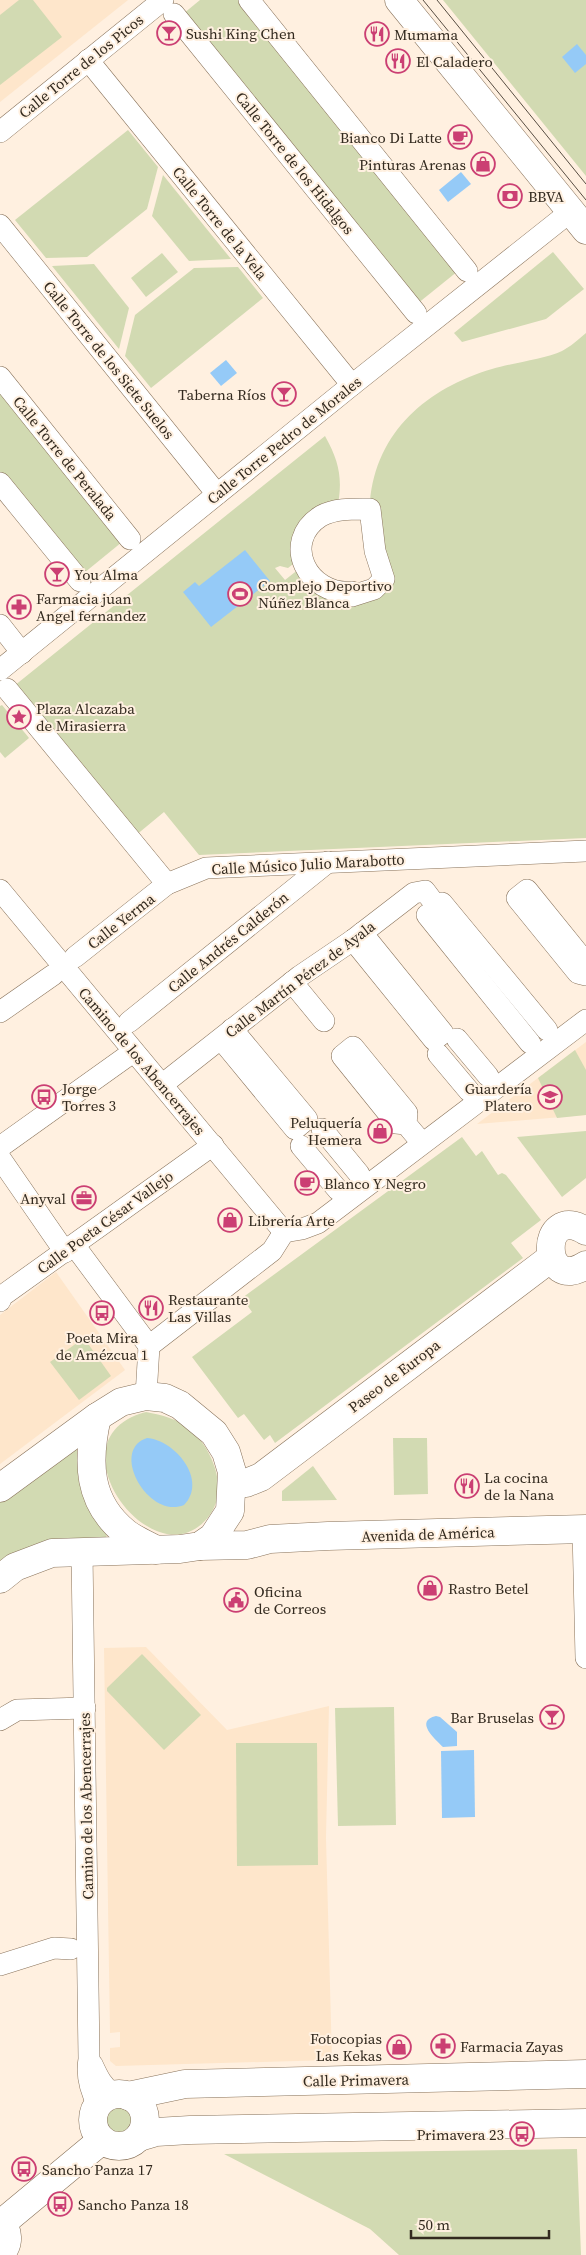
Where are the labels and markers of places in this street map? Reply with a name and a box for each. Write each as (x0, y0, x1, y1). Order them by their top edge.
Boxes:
bar icon: Sushi King Chen (156, 20, 182, 46)
restaurant icon: Mumama (364, 21, 390, 47)
place label: Sushi King Chen (186, 23, 296, 44)
place label: Mumama (394, 24, 459, 45)
restaurant icon: El Caladero (385, 48, 411, 74)
place label: El Caladero (416, 51, 493, 72)
cafe icon: Bianco Di Latte (447, 124, 473, 150)
place label: Bianco Di Latte (340, 127, 442, 148)
shop icon: Pinturas Arenas (470, 151, 496, 177)
place label: Pinturas Arenas (359, 154, 466, 175)
bank icon: BBVA (497, 183, 523, 209)
place label: BBVA (528, 186, 564, 207)
bar icon: Taberna Ríos (271, 381, 297, 407)
place label: Taberna Ríos (178, 384, 266, 405)
bar icon: You Alma (44, 561, 70, 587)
place label: You Alma (74, 564, 138, 585)
place label: Complejo Deportivo Núñez Blanca (258, 575, 392, 613)
sports icon: Complejo Deportivo Núñez Blanca (227, 581, 253, 607)
place label: Farmacia juan Angel fernandez (36, 588, 146, 626)
pharmacy icon: Farmacia juan Angel fernandez (6, 594, 32, 620)
place label: Plaza Alcazaba de Mirasierra (36, 698, 135, 736)
place icon: Plaza Alcazaba de Mirasierra (6, 704, 32, 730)
place label: Jorge Torres 3 (61, 1078, 116, 1116)
place label: Guardería Platero (465, 1078, 532, 1116)
bus stop icon: Jorge Torres 3 (31, 1084, 57, 1110)
school or university icon: Guardería Platero (537, 1084, 563, 1110)
place label: Peluquería Hemera (290, 1112, 362, 1150)
shop icon: Peluquería Hemera (367, 1118, 393, 1144)
cafe icon: Blanco Y Negro (294, 1170, 320, 1196)
place label: Blanco Y Negro (324, 1173, 426, 1194)
office icon: Anyval (71, 1185, 97, 1211)
place label: Anyval (20, 1188, 67, 1209)
shop icon: Librería Arte (217, 1207, 243, 1233)
place label: Librería Arte (248, 1210, 335, 1231)
place label: Restaurante Las Villas (168, 1289, 249, 1327)
restaurant icon: Restaurante Las Villas (138, 1295, 164, 1321)
bus stop icon: Poeta Mira de Amézcua 1 (89, 1300, 115, 1326)
place label: Poeta Mira de Amézcua 1 (56, 1327, 148, 1365)
place label: La cocina de la Nana (484, 1467, 555, 1505)
restaurant icon: La cocina de la Nana (454, 1473, 480, 1499)
shop icon: Rastro Betel (417, 1575, 443, 1601)
place label: Rastro Betel (448, 1578, 529, 1599)
place label: Oficina de Correos (254, 1581, 326, 1619)
public building icon: Oficina de Correos (223, 1587, 249, 1613)
bar icon: Bar Bruselas (539, 1704, 565, 1730)
place label: Bar Bruselas (450, 1707, 534, 1728)
place label: Fotocopias Las Kekas (310, 2028, 382, 2066)
pharmacy icon: Farmacia Zayas (430, 2033, 456, 2059)
shop icon: Fotocopias Las Kekas (386, 2034, 412, 2060)
place label: Farmacia Zayas (460, 2036, 563, 2057)
bus stop icon: Primavera 23 (509, 2121, 535, 2147)
place label: Primavera 23 (416, 2124, 504, 2145)
bus stop icon: Sancho Panza 17 (11, 2156, 37, 2182)
place label: Sancho Panza 17 (42, 2159, 153, 2180)
bus stop icon: Sancho Panza 18 (47, 2191, 73, 2217)
place label: Sancho Panza 18 (78, 2194, 189, 2215)

